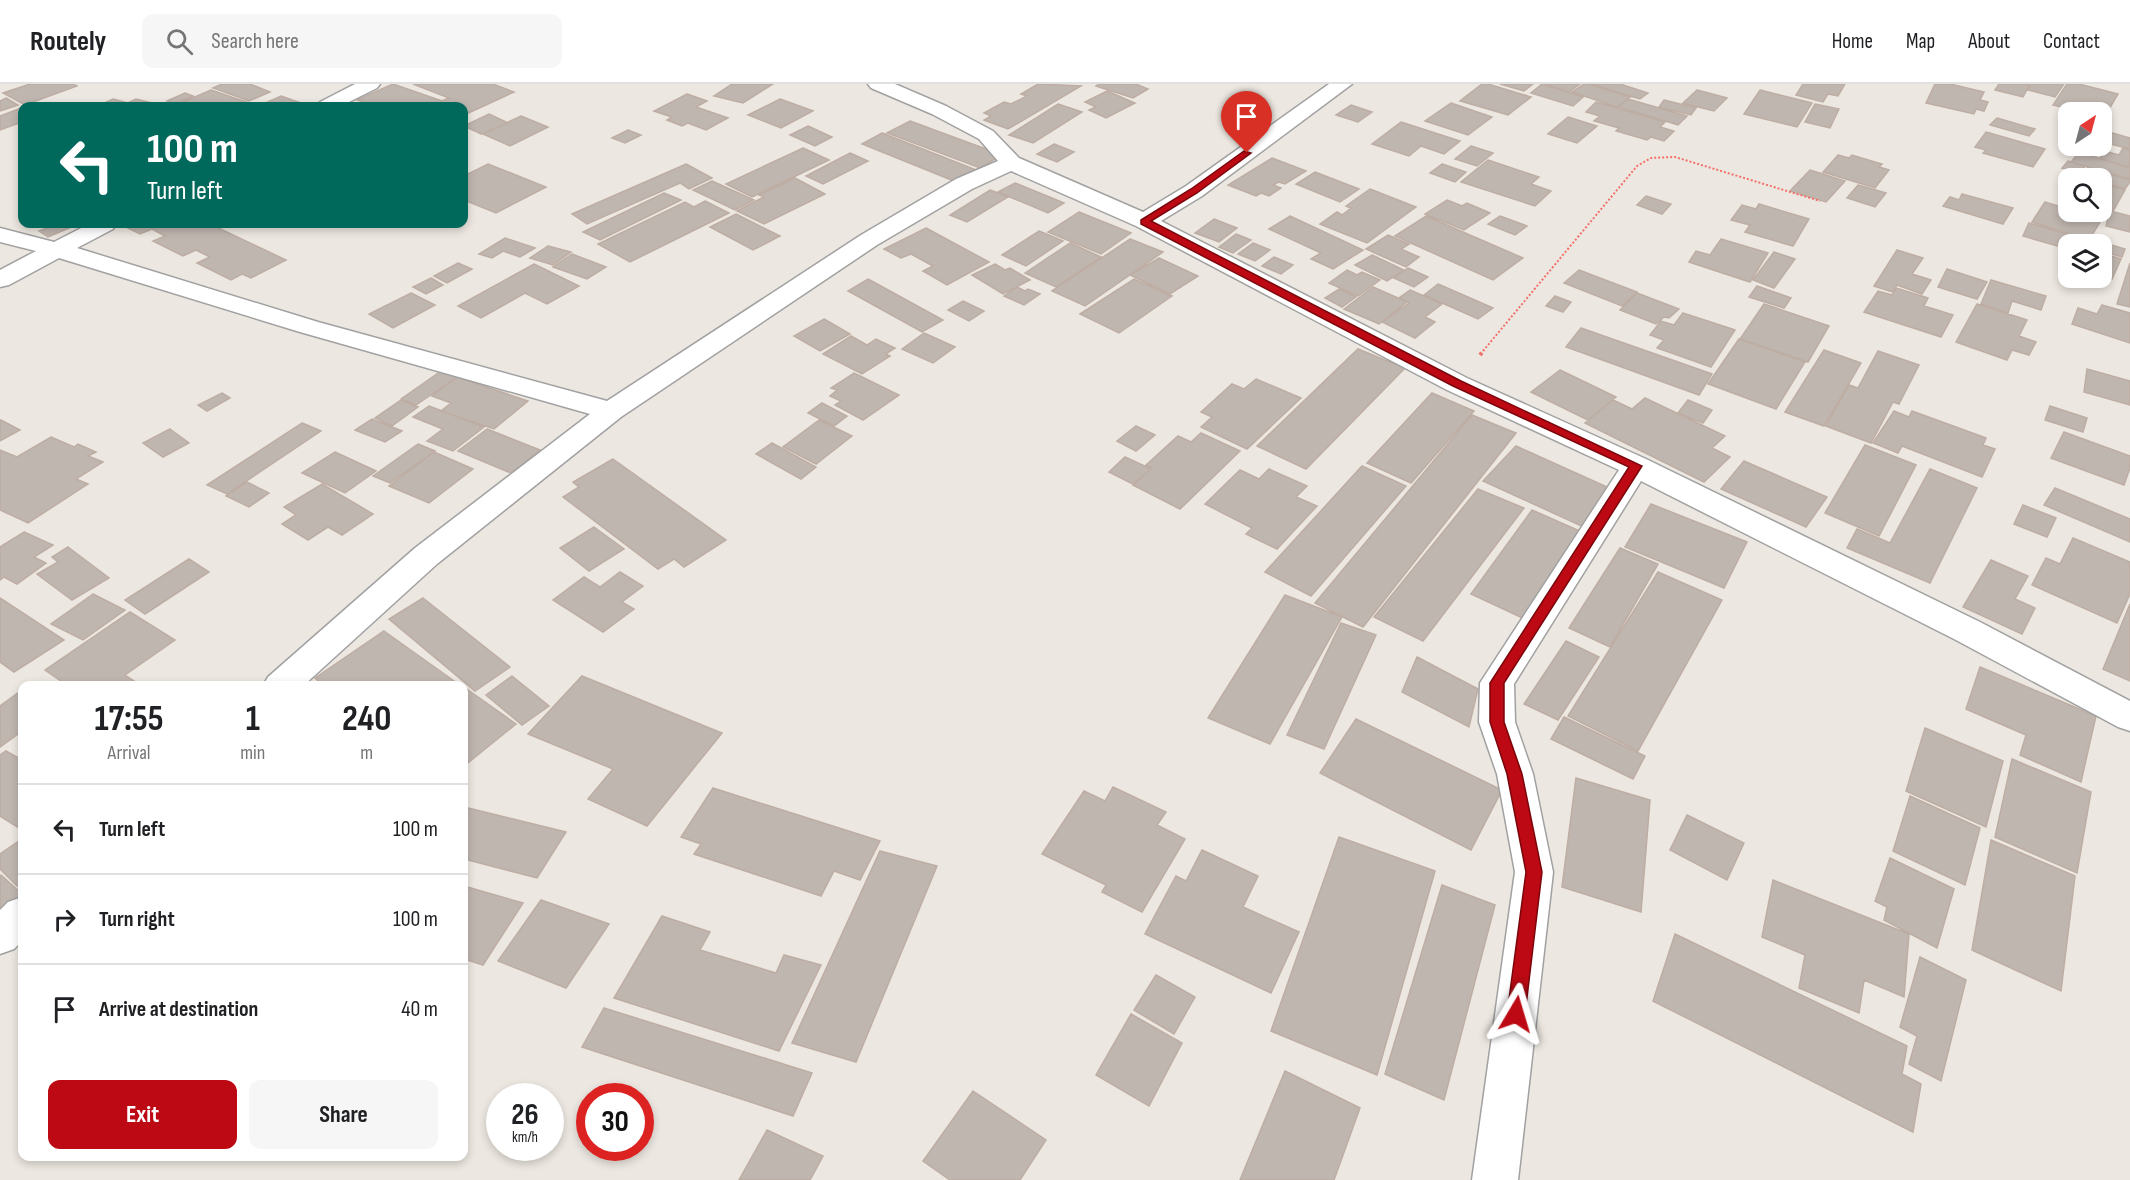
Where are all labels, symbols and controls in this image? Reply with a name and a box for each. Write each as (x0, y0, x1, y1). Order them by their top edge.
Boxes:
search box (142, 14, 562, 68)
text: Routely (30, 25, 106, 58)
icon: search (163, 25, 196, 58)
text: Search here (211, 28, 299, 55)
text: Home (1832, 29, 1873, 54)
text: Map (1906, 29, 1935, 54)
text: About (1968, 29, 2010, 54)
text: Contact (2043, 29, 2100, 54)
pin (1221, 91, 1272, 153)
icon: arrive (1230, 100, 1263, 133)
north arrow (2058, 102, 2112, 156)
map controls (2058, 102, 2112, 288)
text: 100 m (147, 124, 238, 175)
icon: left (48, 126, 126, 204)
button: search (2058, 168, 2112, 222)
text: Turn left (147, 175, 223, 207)
button: layers (2058, 234, 2112, 288)
text: 17:55 (95, 698, 164, 741)
text: 1 (246, 698, 260, 741)
text: 240 (342, 698, 391, 741)
text: Arrival (108, 741, 151, 765)
text: min (240, 741, 265, 765)
text: m (360, 741, 373, 765)
icon: left (48, 813, 81, 846)
text: Turn left (99, 816, 165, 843)
text: 100 m (393, 816, 438, 843)
icon: right (48, 903, 81, 936)
text: Turn right (99, 906, 175, 933)
text: 100 m (393, 906, 438, 933)
position arrow (1484, 982, 1548, 1046)
icon: arrive (48, 993, 81, 1026)
text: Arrive at destination (99, 996, 258, 1023)
text: 40 m (401, 996, 438, 1023)
button: Exit (48, 1080, 237, 1149)
button: Share (249, 1080, 438, 1149)
speed limit sign: 30 (576, 1083, 654, 1161)
text: 26 (511, 1097, 539, 1133)
text: km/h (512, 1128, 538, 1147)

